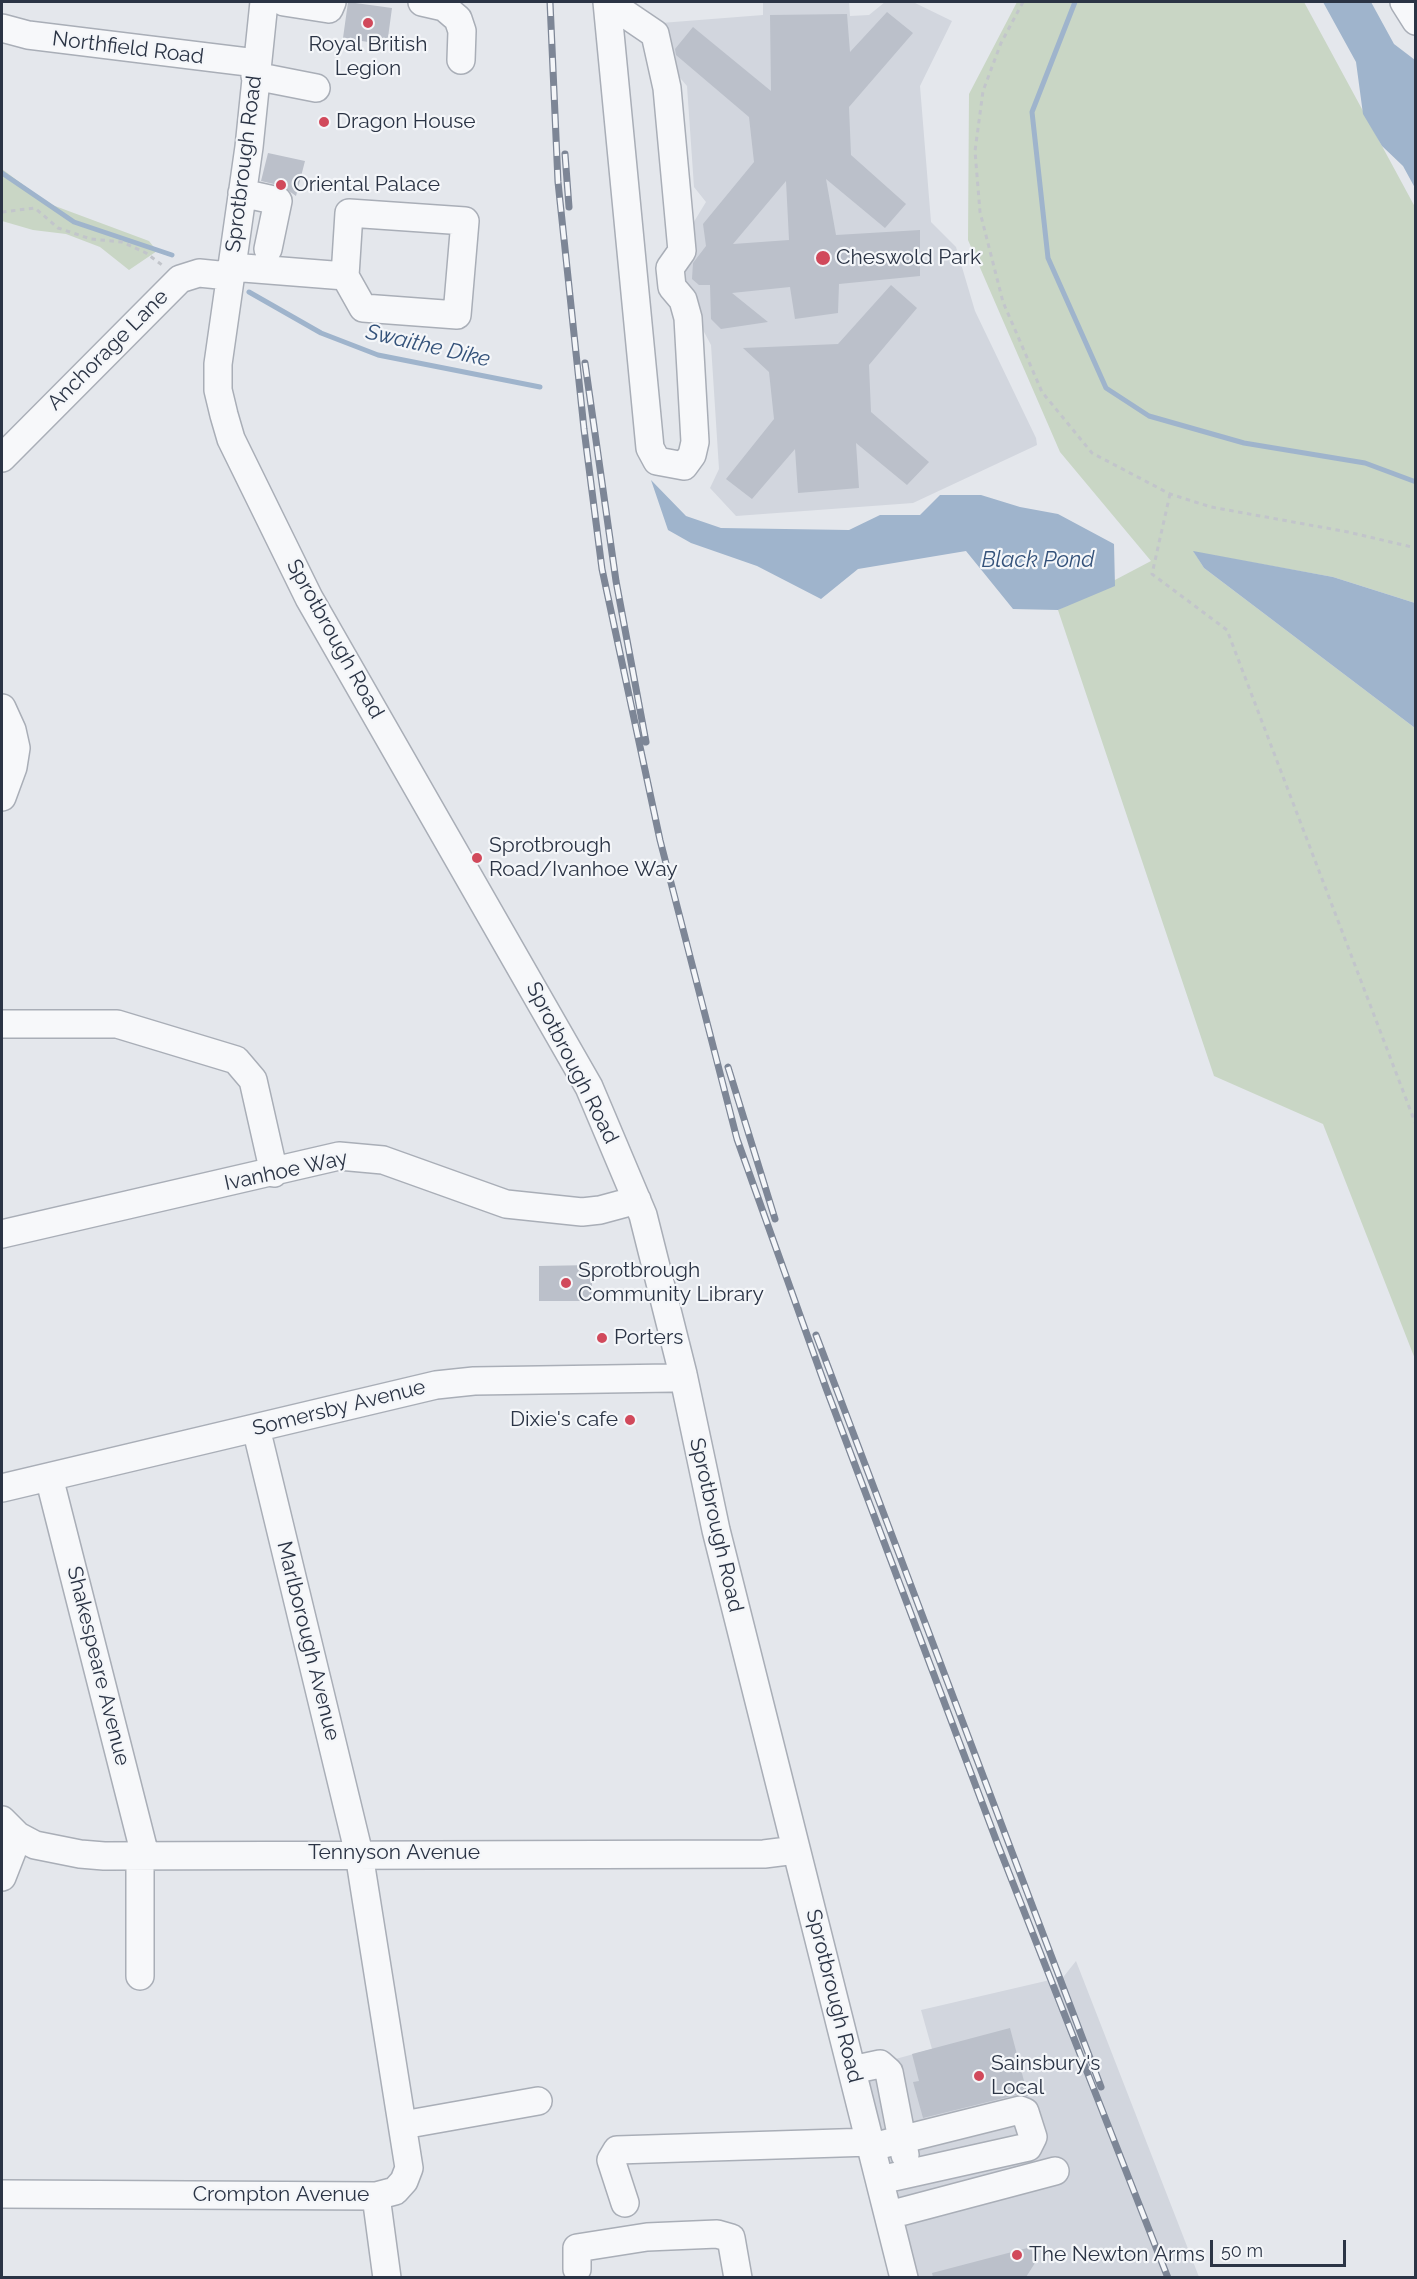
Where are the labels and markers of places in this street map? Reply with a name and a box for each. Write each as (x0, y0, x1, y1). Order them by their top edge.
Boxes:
marker: Royal British Legion (361, 16, 375, 30)
place label: Royal British Legion (308, 32, 428, 82)
place label: Dragon House (336, 109, 476, 135)
marker: Dragon House (317, 115, 331, 129)
place label: Oriental Palace (293, 172, 440, 198)
marker: Oriental Palace (274, 178, 288, 192)
place label: Cheswold Park (836, 245, 981, 271)
marker: Cheswold Park (814, 249, 832, 267)
place label: Sprotbrough Road/Ivanhoe Way (489, 833, 678, 883)
marker: Sprotbrough Road/Ivanhoe Way (470, 851, 484, 865)
place label: Sprotbrough Community Library (578, 1258, 764, 1308)
marker: Sprotbrough Community Library (559, 1276, 573, 1290)
place label: Porters (614, 1325, 683, 1351)
marker: Porters (595, 1331, 609, 1345)
place label: Dixie's cafe (510, 1407, 618, 1433)
marker: Dixie's cafe (623, 1413, 637, 1427)
place label: Sainsbury's Local (991, 2051, 1100, 2101)
marker: Sainsbury's Local (972, 2069, 986, 2083)
place label: The Newton Arms (1029, 2242, 1205, 2268)
marker: The Newton Arms (1010, 2248, 1024, 2262)

